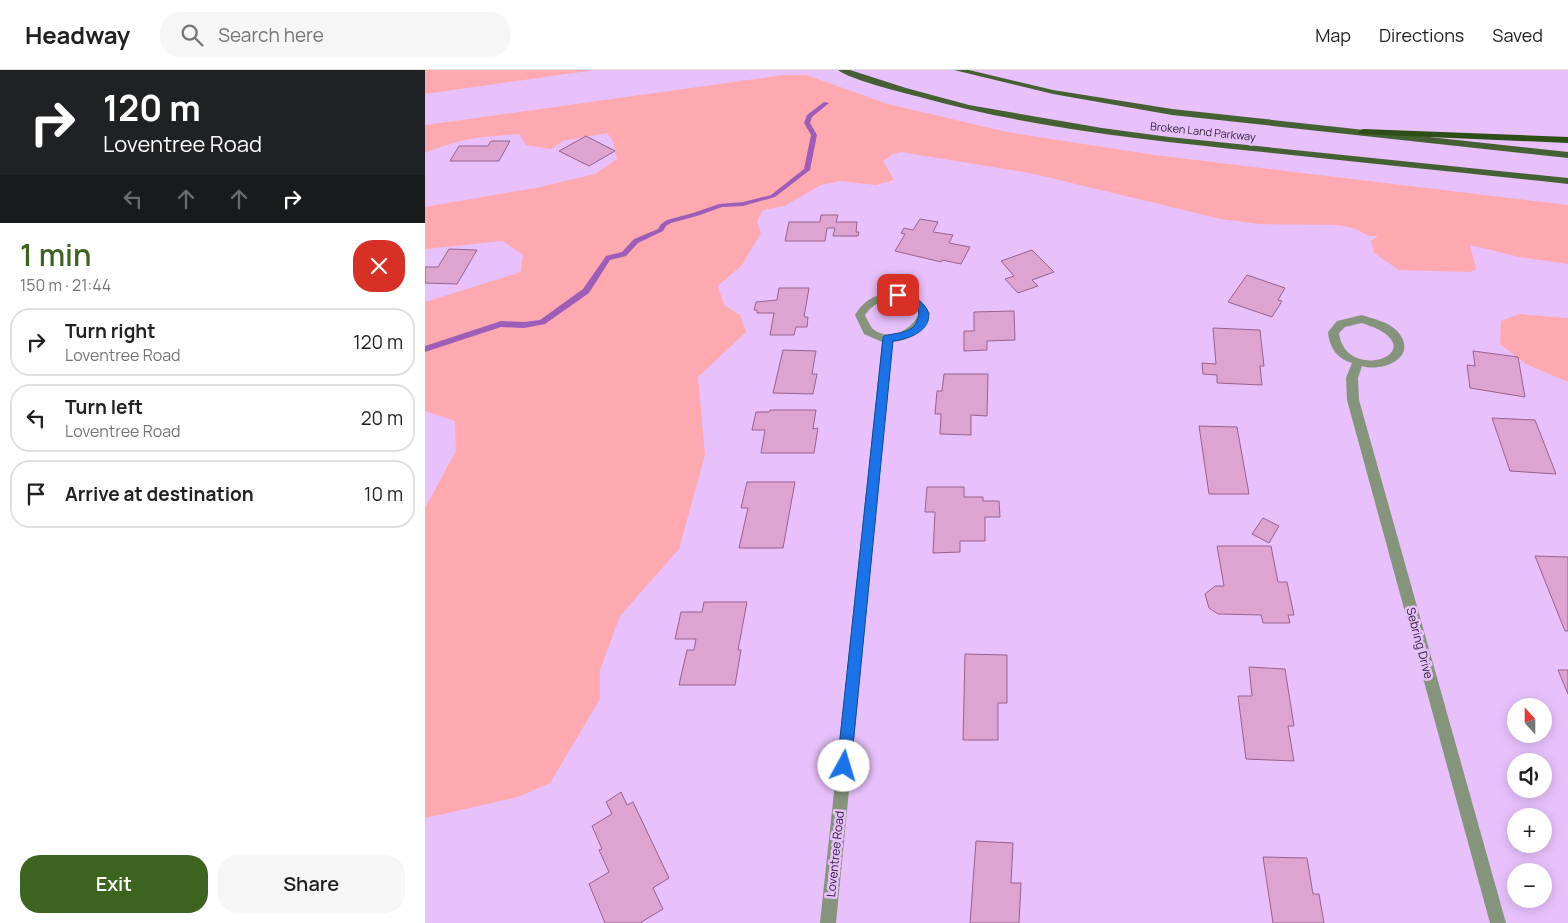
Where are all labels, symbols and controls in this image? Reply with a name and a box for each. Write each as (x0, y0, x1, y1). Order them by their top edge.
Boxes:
search box (160, 12, 510, 57)
text: Headway (25, 18, 130, 51)
icon: search (178, 21, 206, 49)
text: Search here (218, 22, 324, 48)
text: Map (1315, 23, 1351, 47)
text: Directions (1379, 23, 1464, 47)
text: Saved (1492, 23, 1543, 47)
text: 120 m (103, 84, 201, 132)
icon: right (20, 90, 85, 155)
street label: Broken Land Parkway (1149, 118, 1257, 144)
text: Loventree Road (103, 129, 262, 159)
icon: left (119, 185, 147, 213)
icon: ahead (172, 185, 200, 213)
icon: ahead (225, 185, 253, 213)
icon: right (278, 185, 306, 213)
text: 1 min (20, 234, 92, 275)
button: close (353, 240, 405, 292)
text: 150 m · 21:44 (20, 274, 111, 296)
pin (877, 274, 919, 316)
icon: arrive (884, 281, 912, 309)
text: Turn right (65, 318, 155, 344)
icon: right (22, 328, 50, 356)
text: 120 m (353, 329, 403, 355)
text: Loventree Road (65, 344, 181, 366)
text: Turn left (65, 394, 143, 420)
icon: left (22, 404, 50, 432)
text: 20 m (361, 405, 403, 431)
text: Loventree Road (65, 420, 181, 442)
icon: arrive (22, 480, 50, 508)
text: Arrive at destination (65, 481, 254, 507)
text: 10 m (364, 481, 403, 507)
street label: Sebring Drive (1402, 605, 1438, 681)
north arrow (1507, 698, 1553, 742)
map controls (1507, 698, 1552, 908)
position arrow (817, 739, 869, 791)
button: sound (1507, 753, 1552, 798)
button: + (1507, 808, 1552, 853)
street label: Loventree Road (822, 810, 848, 898)
button: Exit (20, 855, 208, 913)
button: Share (218, 855, 405, 913)
button: − (1507, 863, 1552, 908)

